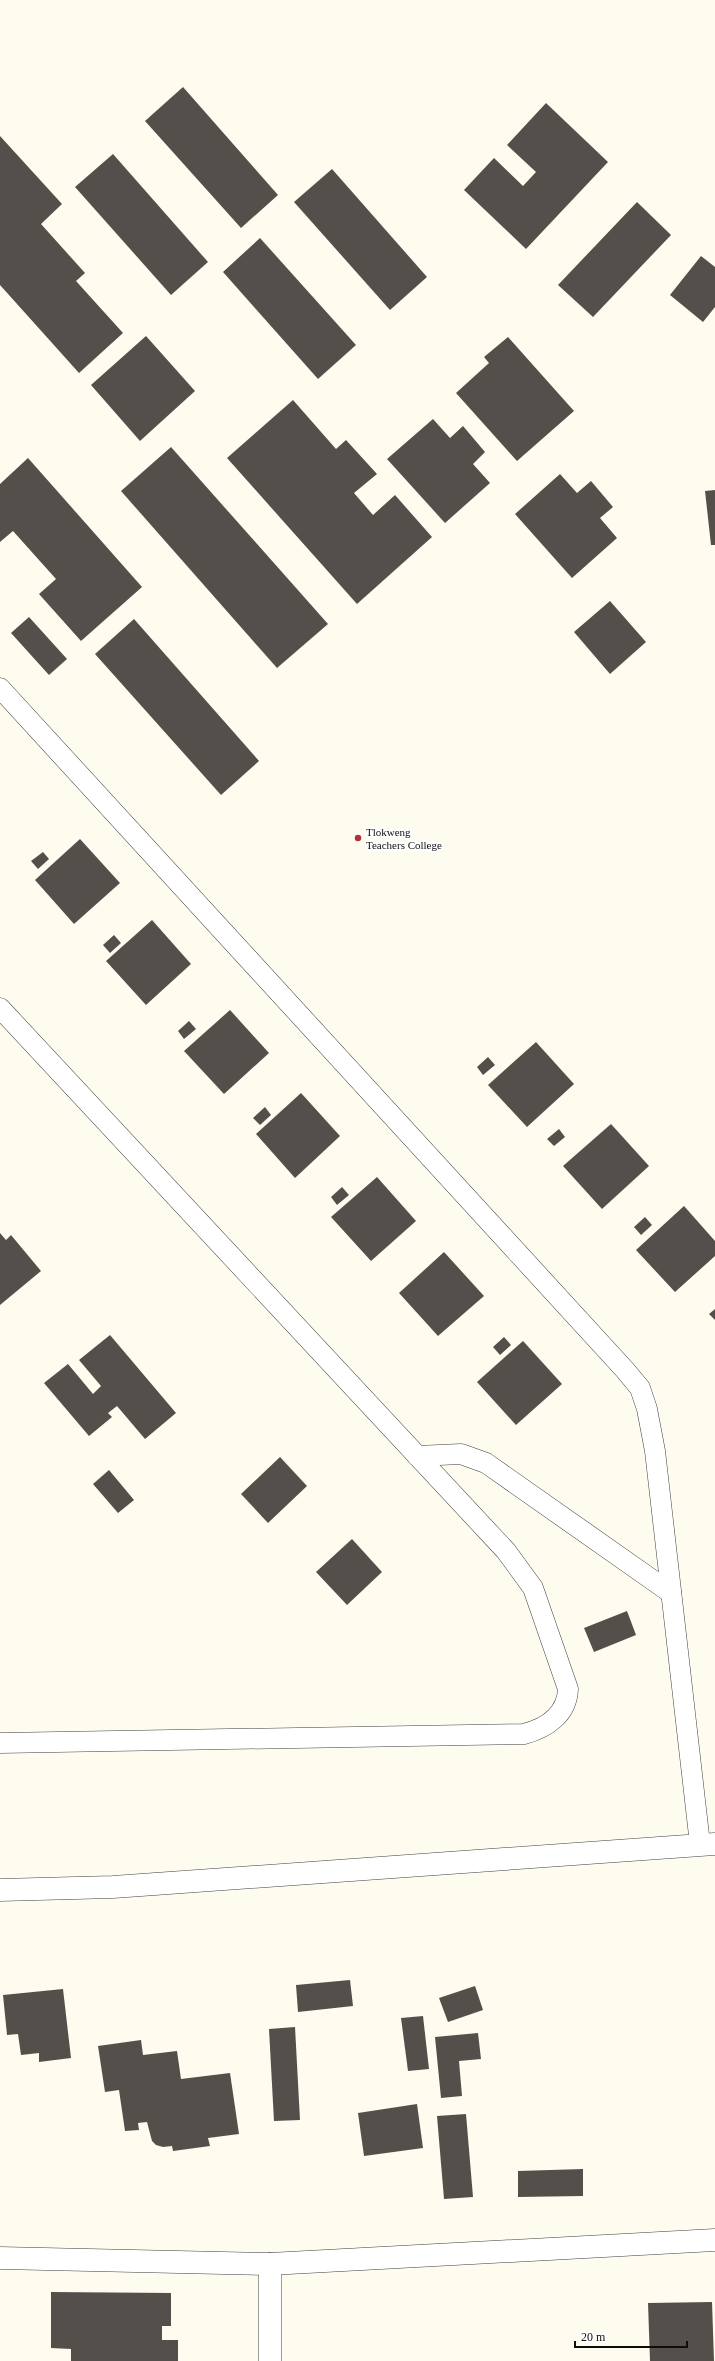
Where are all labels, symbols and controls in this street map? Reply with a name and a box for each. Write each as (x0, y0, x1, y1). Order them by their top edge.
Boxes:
place label: Tlokweng Teachers College (366, 826, 442, 851)
marker: Tlokweng Teachers College (353, 833, 363, 843)
scale bar (575, 2323, 687, 2349)
text: 20 m (581, 2330, 606, 2344)

